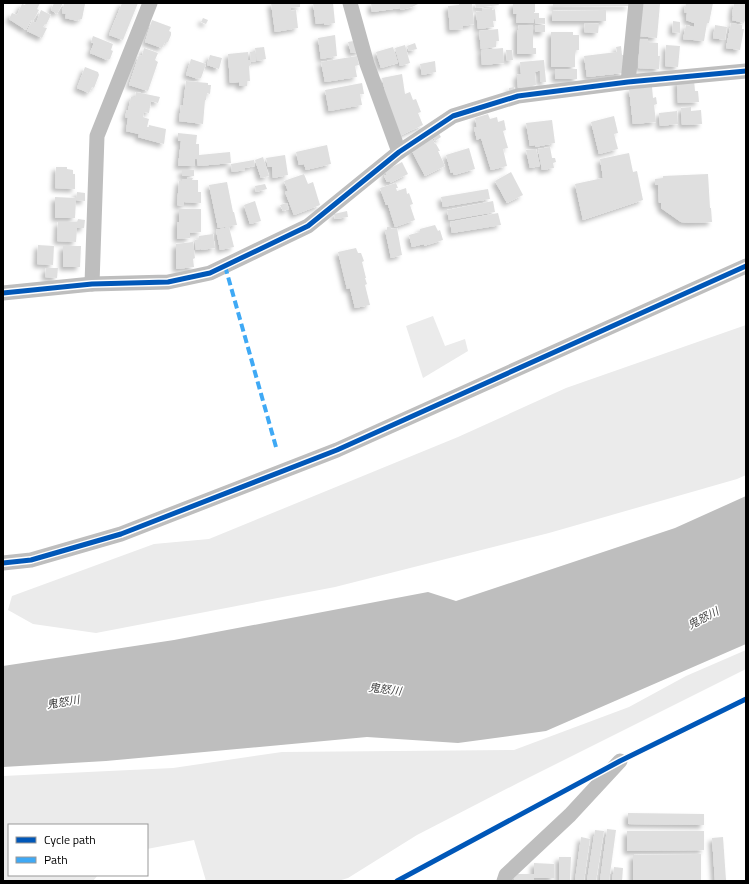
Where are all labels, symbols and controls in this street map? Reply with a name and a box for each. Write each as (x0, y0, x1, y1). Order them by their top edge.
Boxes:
water label: 鬼怒川 (685, 603, 722, 633)
water label: 鬼怒川 (368, 679, 403, 699)
water label: 鬼怒川 (45, 691, 82, 712)
legend (8, 824, 148, 876)
text: Cycle path (44, 830, 96, 849)
text: Path (44, 850, 68, 869)

